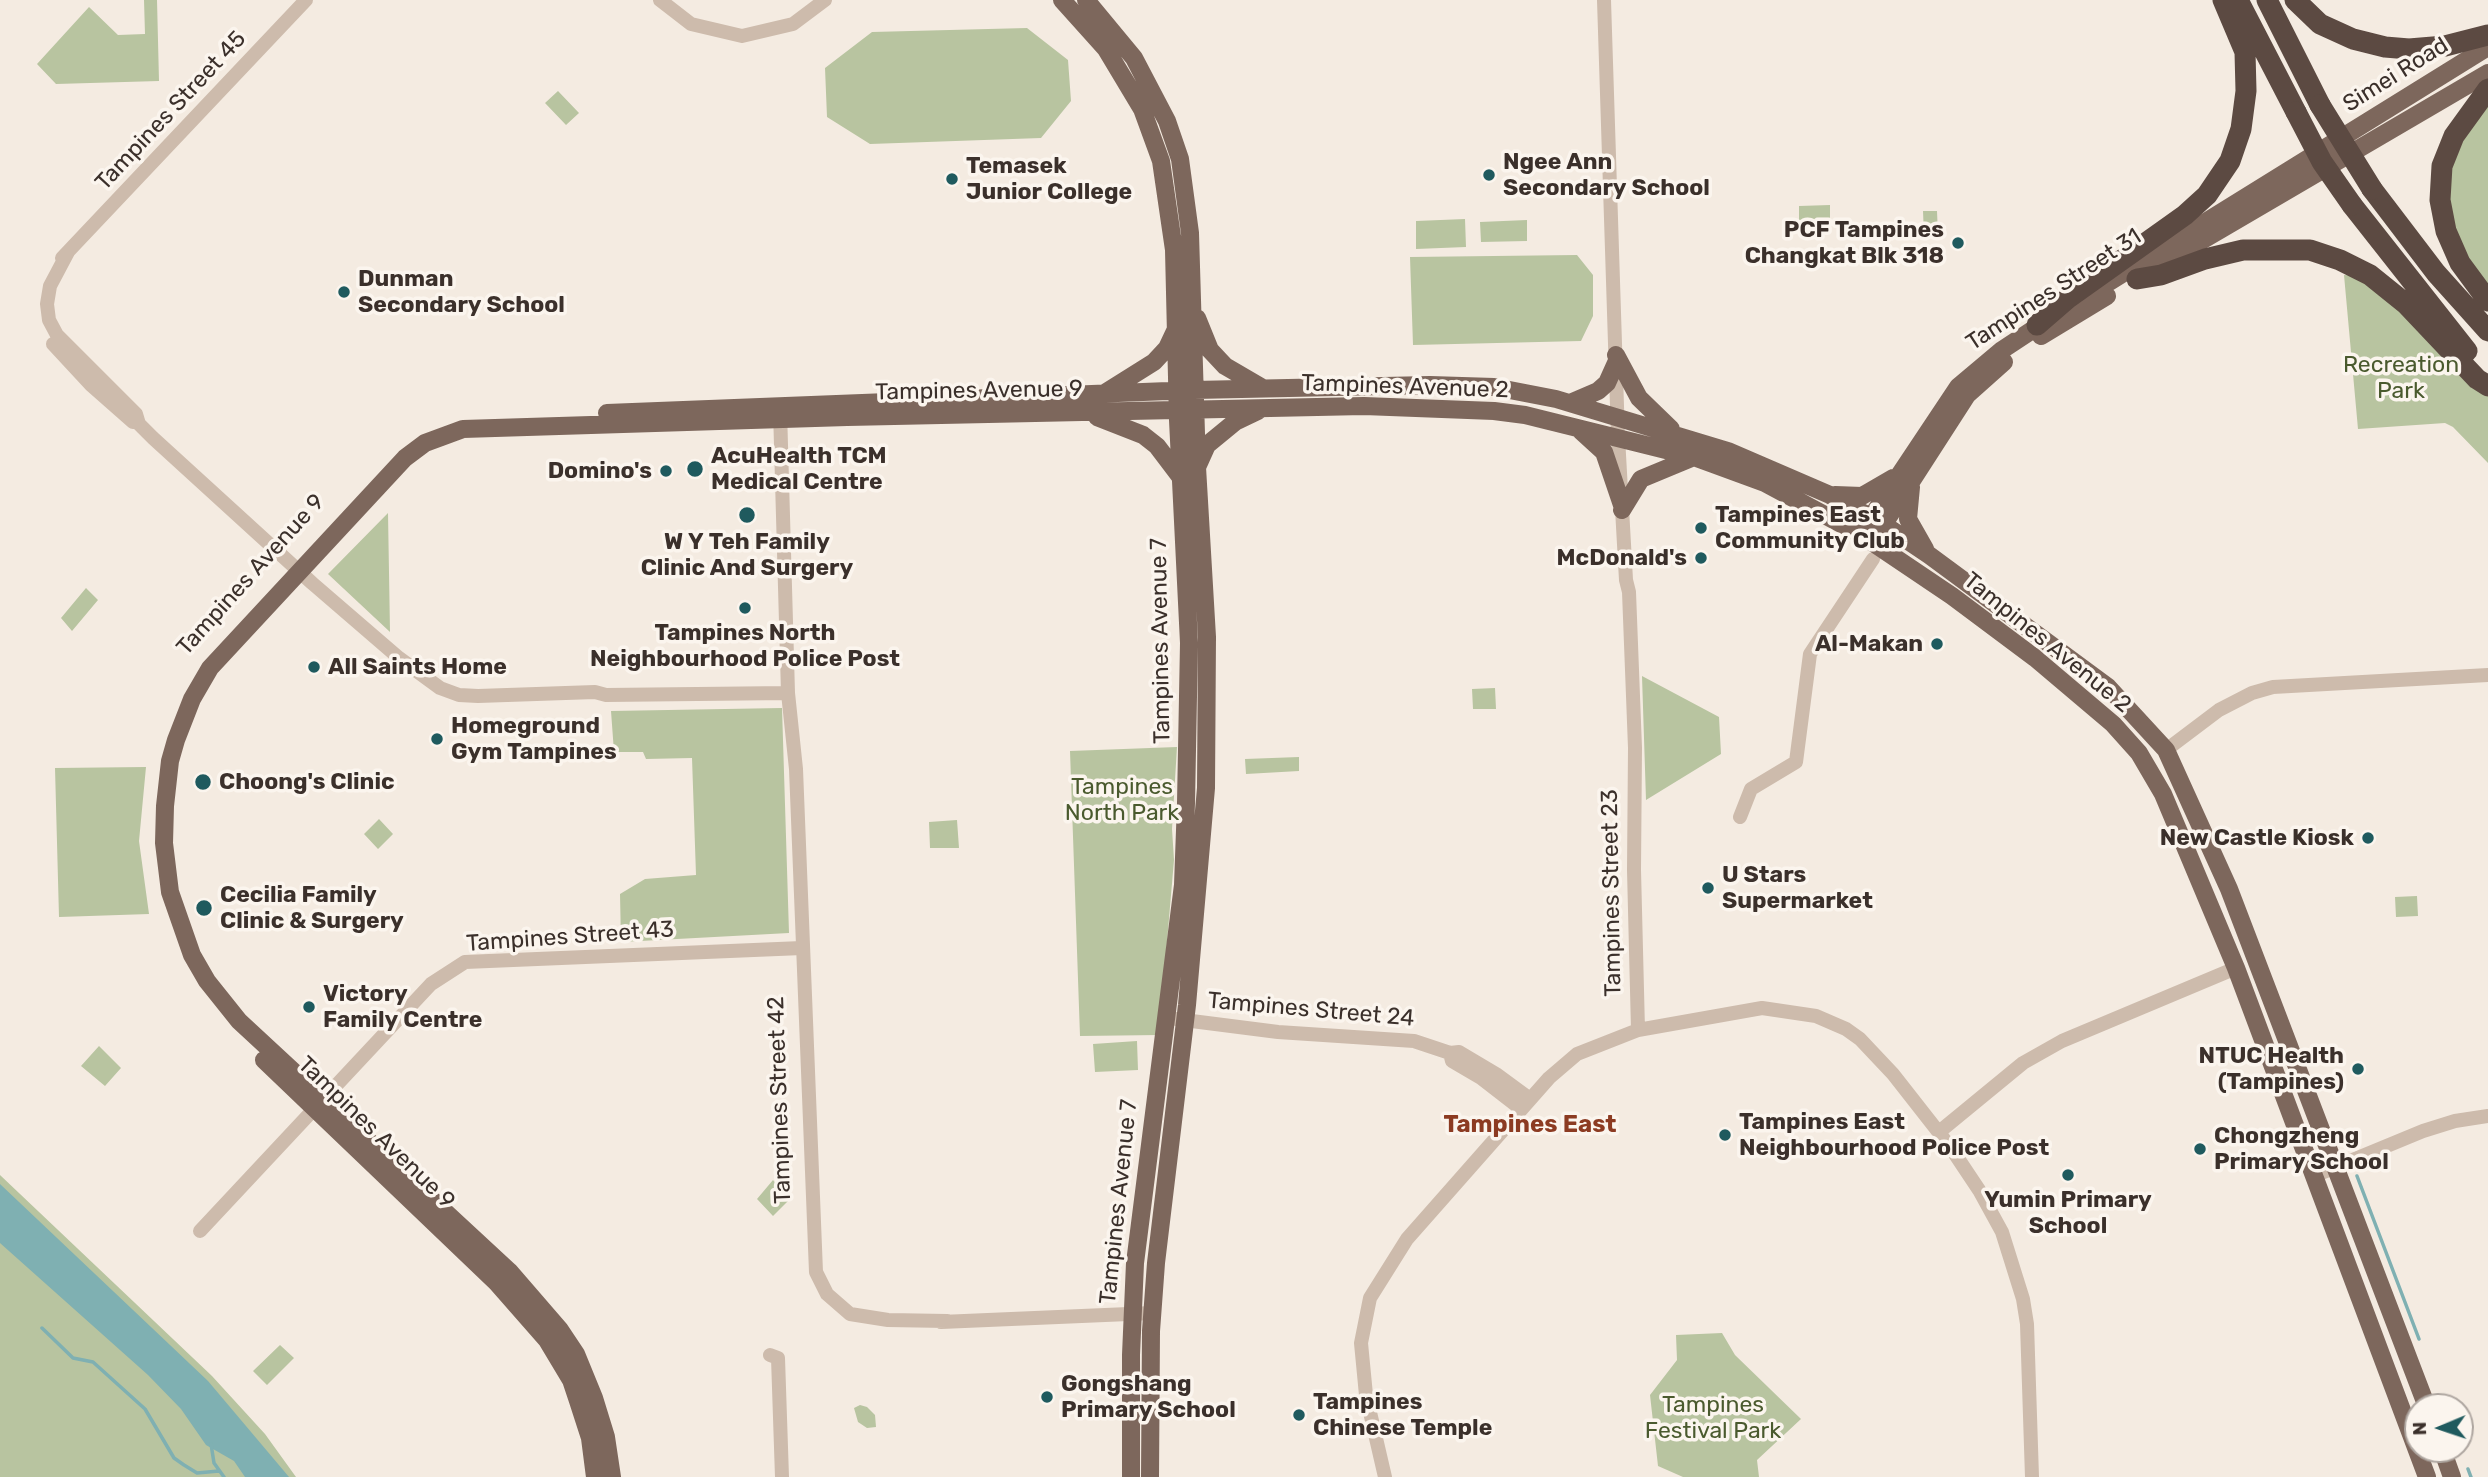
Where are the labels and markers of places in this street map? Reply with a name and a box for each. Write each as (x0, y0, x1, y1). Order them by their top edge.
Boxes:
place label: Ngee Ann Secondary School (1503, 148, 1710, 202)
place label: Temasek Junior College (966, 152, 1132, 206)
marker: Ngee Ann Secondary School (1481, 167, 1497, 183)
marker: Temasek Junior College (944, 171, 960, 187)
place label: PCF Tampines Changkat Blk 318 (1745, 216, 1944, 270)
marker: PCF Tampines Changkat Blk 318 (1950, 235, 1966, 251)
place label: Dunman Secondary School (358, 265, 565, 319)
marker: Dunman Secondary School (336, 284, 352, 300)
place label: AcuHealth TCM Medical Centre (711, 442, 887, 496)
place label: Domino's (548, 457, 652, 485)
marker: AcuHealth TCM Medical Centre (685, 459, 705, 479)
marker: Domino's (658, 463, 674, 479)
place label: Tampines East Community Club (1715, 501, 1905, 555)
marker: W Y Teh Family Clinic And Surgery (737, 505, 757, 525)
marker: Tampines East Community Club (1693, 520, 1709, 536)
place label: W Y Teh Family Clinic And Surgery (641, 528, 853, 582)
place label: McDonald's (1557, 544, 1687, 572)
marker: McDonald's (1693, 550, 1709, 566)
marker: Tampines North Neighbourhood Police Post (737, 600, 753, 616)
place label: Tampines North Neighbourhood Police Post (590, 619, 900, 673)
place label: Al-Makan (1815, 630, 1923, 658)
marker: Al-Makan (1929, 636, 1945, 652)
place label: All Saints Home (328, 653, 507, 681)
marker: All Saints Home (306, 659, 322, 675)
place label: Homeground Gym Tampines (451, 712, 617, 766)
marker: Homeground Gym Tampines (429, 731, 445, 747)
place label: Choong's Clinic (219, 768, 395, 796)
marker: Choong's Clinic (193, 772, 213, 792)
place label: New Castle Kiosk (2160, 824, 2354, 852)
marker: New Castle Kiosk (2360, 830, 2376, 846)
place label: U Stars Supermarket (1722, 861, 1873, 915)
marker: U Stars Supermarket (1700, 880, 1716, 896)
place label: Cecilia Family Clinic & Surgery (220, 881, 404, 935)
marker: Cecilia Family Clinic & Surgery (194, 898, 214, 918)
place label: Victory Family Centre (323, 980, 482, 1034)
marker: Victory Family Centre (301, 999, 317, 1015)
place label: NTUC Health (Tampines) (2199, 1042, 2344, 1096)
marker: NTUC Health (Tampines) (2350, 1061, 2366, 1077)
place label: Tampines East Neighbourhood Police Post (1739, 1108, 2049, 1162)
place label: Chongzheng Primary School (2214, 1122, 2389, 1176)
marker: Tampines East Neighbourhood Police Post (1717, 1127, 1733, 1143)
marker: Chongzheng Primary School (2192, 1141, 2208, 1157)
marker: Yumin Primary School (2060, 1167, 2076, 1183)
place label: Yumin Primary School (1984, 1186, 2152, 1240)
place label: Gongshang Primary School (1061, 1370, 1236, 1424)
place label: Tampines Chinese Temple (1313, 1388, 1492, 1442)
marker: Gongshang Primary School (1039, 1389, 1055, 1405)
marker: Tampines Chinese Temple (1291, 1407, 1307, 1423)

